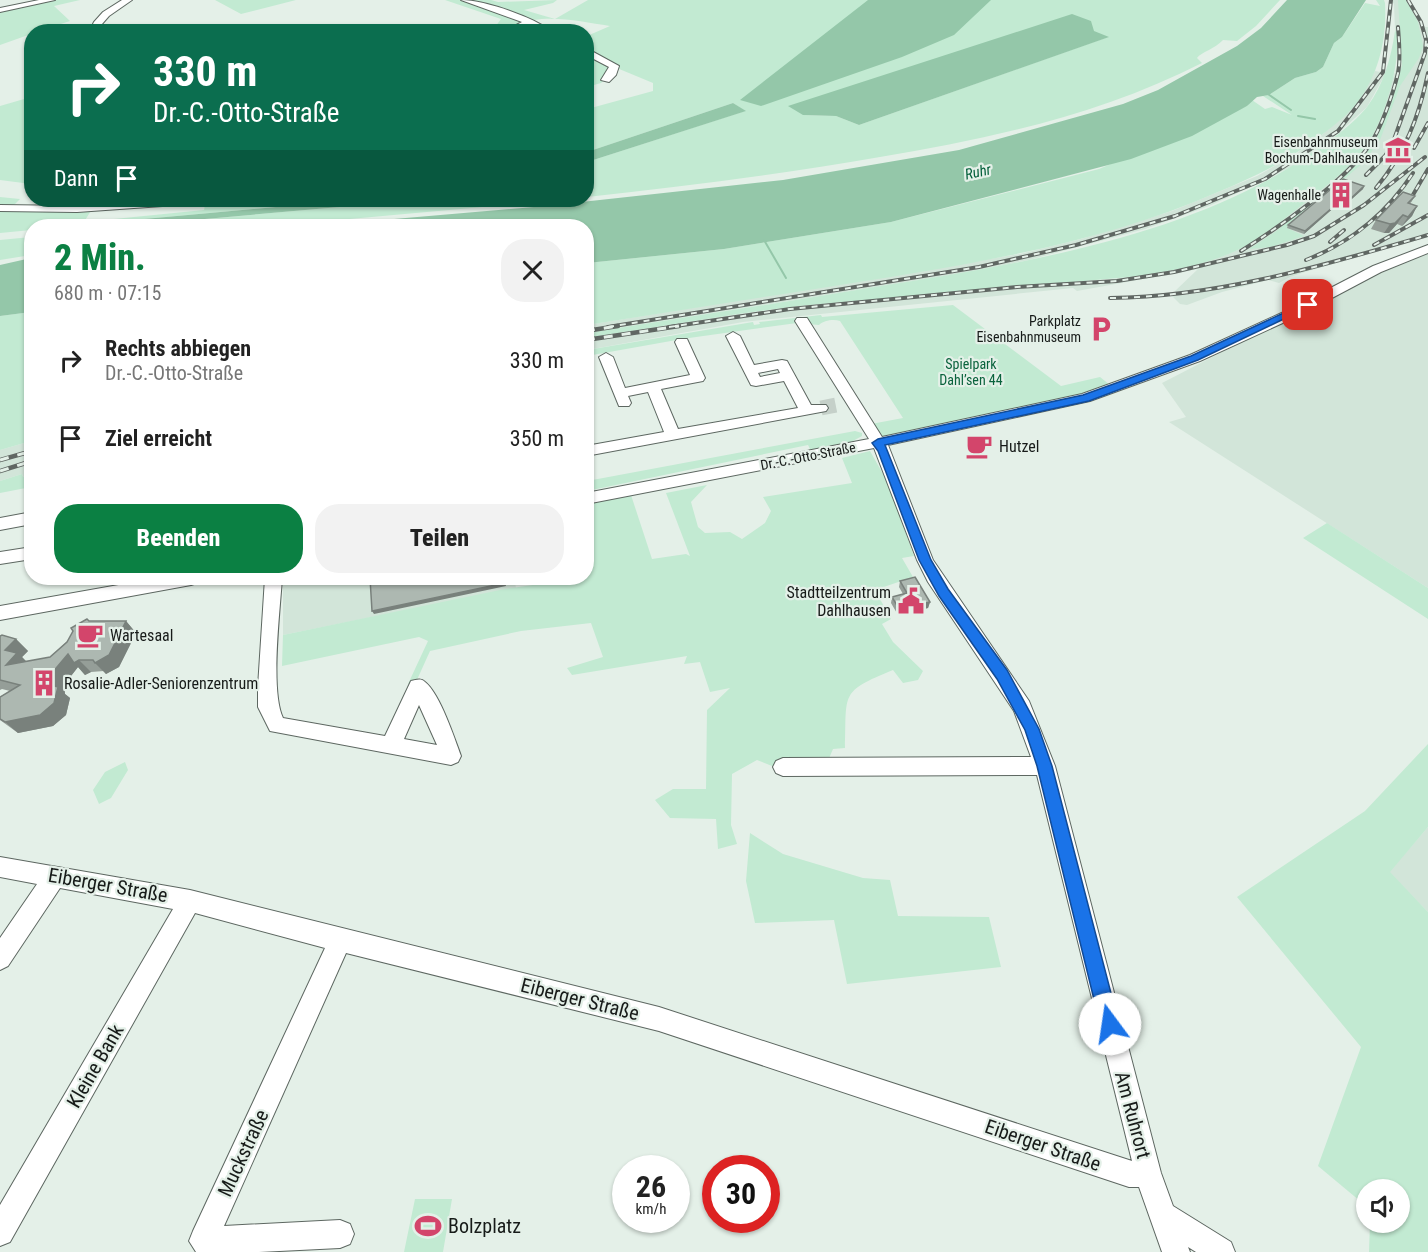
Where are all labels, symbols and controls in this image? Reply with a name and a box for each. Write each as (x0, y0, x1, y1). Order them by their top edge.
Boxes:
text: 330 m (153, 47, 258, 96)
icon: right (54, 48, 132, 126)
text: Dr.-C.-Otto-Straße (153, 97, 340, 129)
place label: Eisenbahnmuseum Bochum-Dahlhausen (1265, 134, 1378, 166)
museum icon: Eisenbahnmuseum Bochum-Dahlhausen (1383, 135, 1413, 165)
water label: Ruhr (963, 160, 993, 184)
icon: arrive (110, 162, 143, 195)
text: Dann (54, 166, 98, 191)
building icon: Wagenhalle (1326, 180, 1356, 210)
place label: Wagenhalle (1257, 187, 1321, 203)
text: 2 Min. (54, 237, 146, 279)
button: close (501, 239, 564, 302)
pin (1282, 279, 1333, 330)
text: 680 m · 07:15 (54, 281, 161, 305)
icon: arrive (1291, 288, 1324, 321)
place label: Parkplatz Eisenbahnmuseum (976, 313, 1081, 345)
parking icon: Parkplatz Eisenbahnmuseum (1086, 314, 1116, 344)
text: Rechts abbiegen (105, 336, 251, 361)
icon: right (54, 344, 87, 377)
text: 330 m (510, 348, 564, 373)
park label: Spielpark Dahl’sen 44 (939, 356, 1003, 388)
text: Dr.-C.-Otto-Straße (105, 361, 243, 385)
icon: arrive (54, 422, 87, 455)
text: Ziel erreicht (105, 426, 212, 451)
text: 350 m (510, 426, 564, 451)
cafe icon: Hutzel (964, 431, 994, 461)
place label: Hutzel (999, 437, 1039, 456)
street label: Dr.-C.-Otto-Straße (759, 439, 857, 473)
button: Beenden (54, 504, 303, 573)
button: Teilen (315, 504, 564, 573)
place label: Stadtteilzentrum Dahlhausen (787, 583, 891, 620)
public building icon: Stadtteilzentrum Dahlhausen (896, 586, 926, 616)
cafe icon: Wartesaal (75, 620, 105, 650)
place label: Wartesaal (110, 626, 173, 645)
building icon: Rosalie-Adler-Seniorenzentrum (29, 668, 59, 698)
place label: Rosalie-Adler-Seniorenzentrum (64, 674, 258, 693)
street label: Eiberger Straße (46, 863, 170, 907)
street label: Eiberger Straße (518, 973, 642, 1025)
position arrow (1078, 992, 1142, 1056)
street label: Kleine Bank (62, 1020, 128, 1112)
street label: Am Ruhrort (1110, 1069, 1156, 1161)
street label: Muckstraße (212, 1106, 274, 1200)
street label: Eiberger Straße (982, 1114, 1104, 1176)
speed limit sign: 30 (702, 1155, 780, 1233)
text: 26 (636, 1169, 666, 1204)
map controls (1356, 1179, 1410, 1233)
button: sound (1356, 1179, 1410, 1233)
text: km/h (636, 1200, 666, 1218)
sports icon: Bolzplatz (413, 1211, 443, 1241)
place label: Bolzplatz (448, 1214, 521, 1238)

